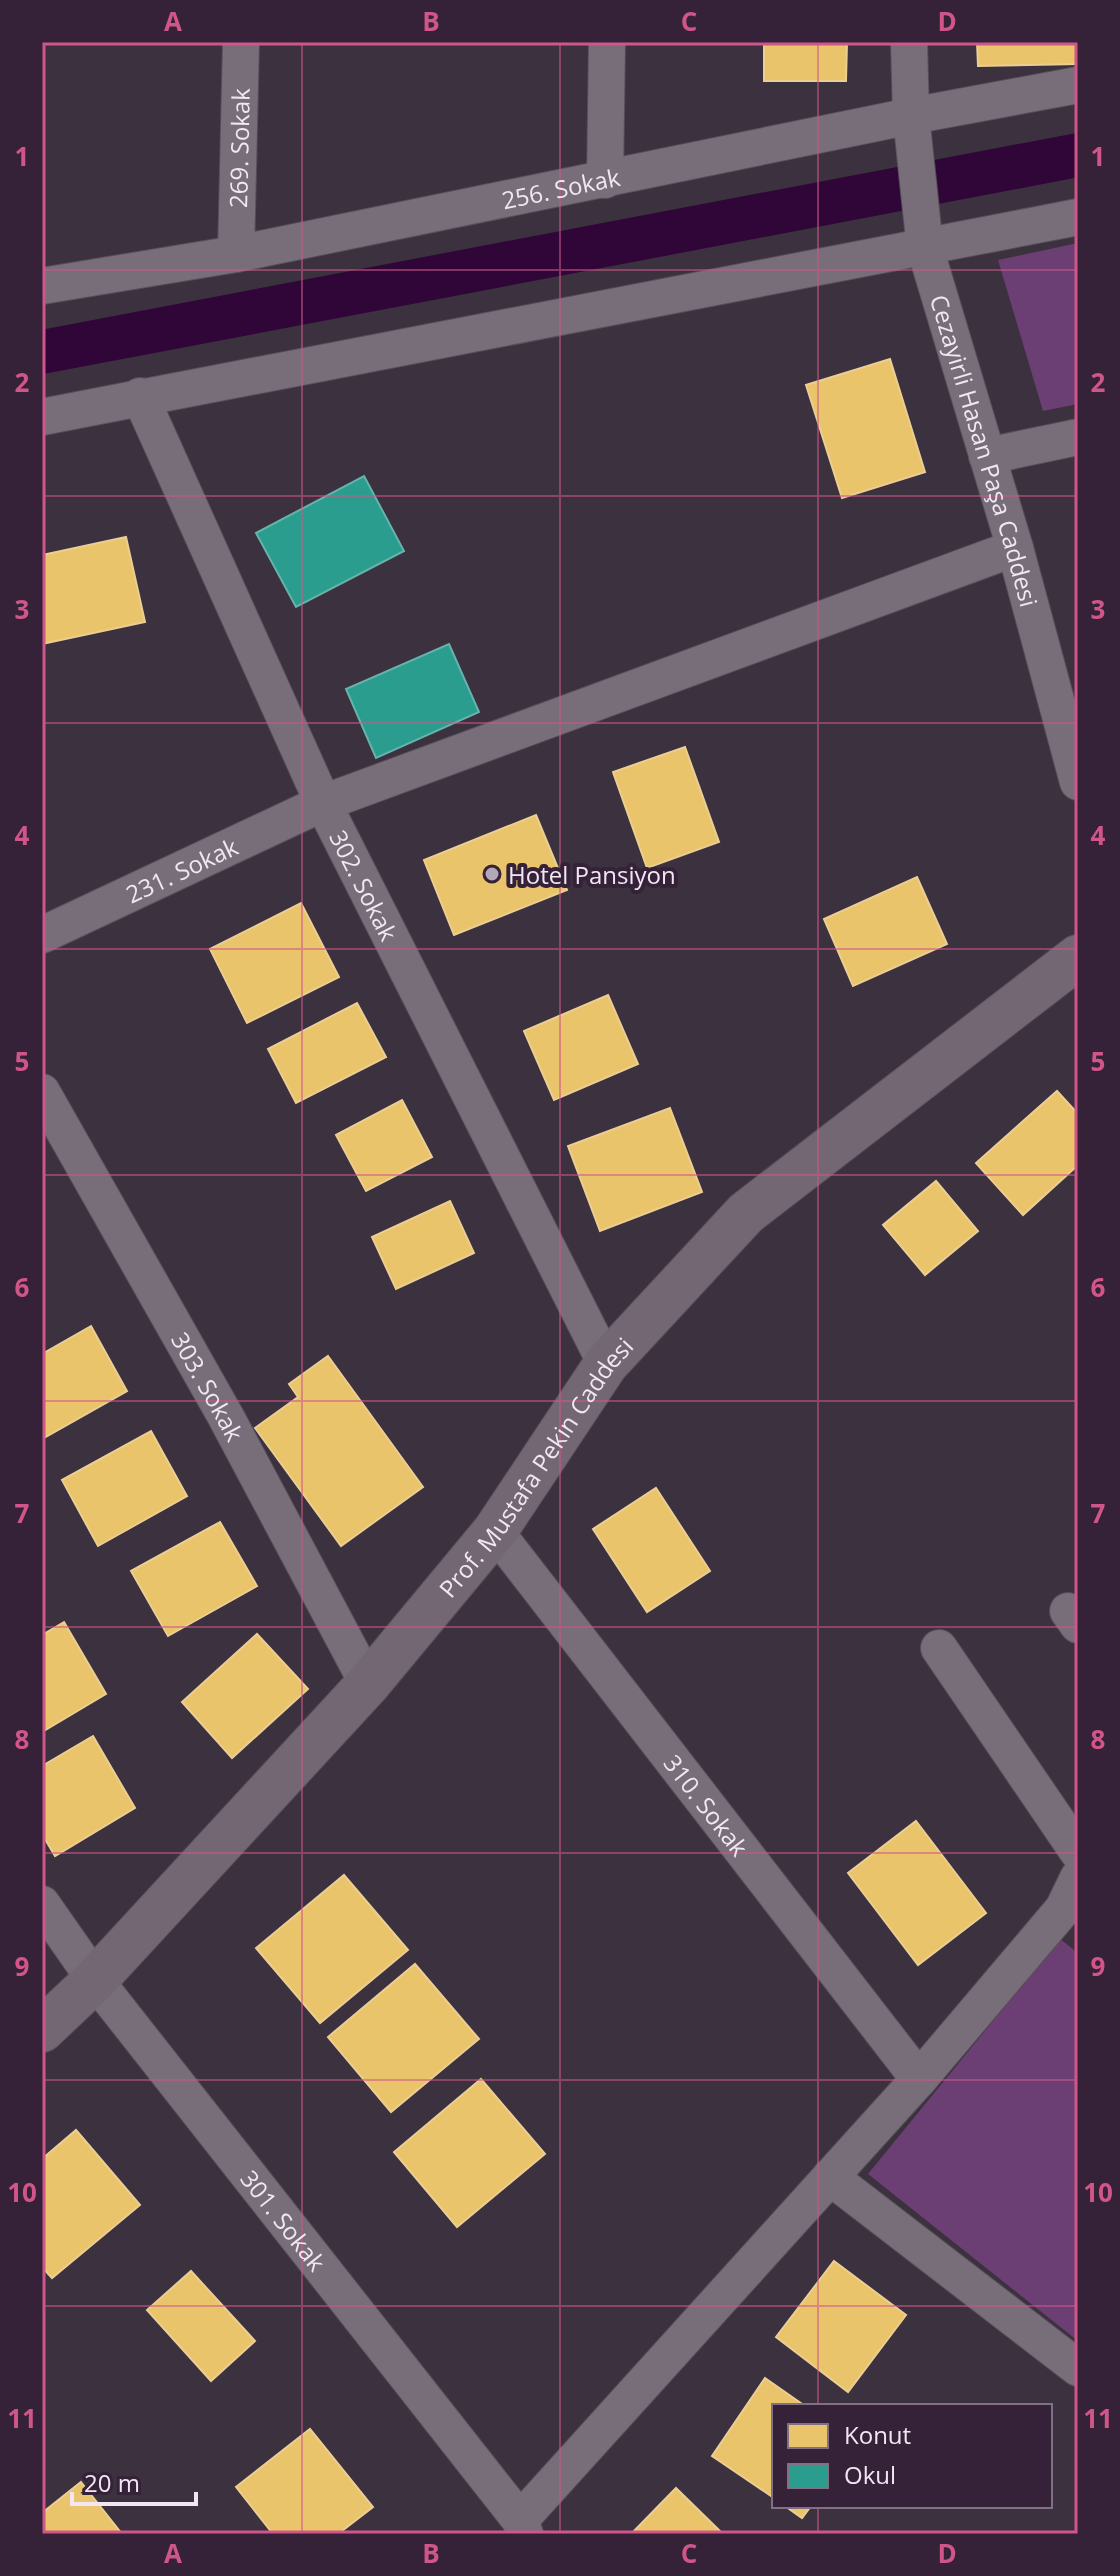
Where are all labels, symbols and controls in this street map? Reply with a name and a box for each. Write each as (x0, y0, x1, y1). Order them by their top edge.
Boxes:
text: A (164, 3, 182, 39)
text: B (422, 3, 440, 39)
text: C (681, 3, 697, 39)
text: D (937, 3, 957, 39)
street label: 269. Sokak (221, 87, 256, 208)
text: 1 (15, 138, 29, 174)
text: 1 (1091, 138, 1105, 174)
street label: 256. Sokak (499, 159, 623, 216)
street label: Cezayirli Hasan Paşa Caddesi (923, 290, 1047, 610)
text: 2 (15, 364, 30, 400)
text: 2 (1091, 364, 1106, 400)
text: 3 (15, 591, 29, 627)
text: 3 (1091, 591, 1105, 627)
text: 4 (15, 817, 30, 853)
text: 4 (1091, 817, 1106, 853)
street label: 302. Sokak (323, 824, 406, 946)
street label: 231. Sokak (120, 829, 243, 910)
place label: Hotel Pansiyon (508, 858, 676, 891)
marker: Hotel Pansiyon (483, 865, 501, 883)
text: 5 (15, 1043, 29, 1079)
text: 5 (1091, 1043, 1105, 1079)
text: 6 (15, 1269, 30, 1305)
text: 6 (1091, 1269, 1106, 1305)
street label: 303. Sokak (165, 1326, 252, 1447)
street label: Prof. Mustafa Pekin Caddesi (431, 1330, 640, 1604)
text: 7 (15, 1495, 30, 1531)
text: 7 (1091, 1495, 1106, 1531)
text: 8 (15, 1721, 29, 1757)
text: 8 (1091, 1721, 1105, 1757)
street label: 310. Sokak (657, 1747, 757, 1862)
text: 9 (15, 1948, 29, 1984)
text: 9 (1091, 1948, 1105, 1984)
street label: 301. Sokak (234, 2163, 334, 2278)
text: 10 (7, 2174, 37, 2210)
text: 10 (1083, 2174, 1113, 2210)
text: 11 (7, 2400, 37, 2436)
text: 11 (1083, 2400, 1113, 2436)
legend (772, 2404, 1052, 2508)
text: Konut (844, 2418, 911, 2451)
scale bar (72, 2456, 196, 2506)
text: Okul (844, 2458, 896, 2491)
text: 20 m (84, 2466, 140, 2499)
text: A (164, 2535, 182, 2571)
text: B (422, 2535, 440, 2571)
text: C (681, 2535, 697, 2571)
text: D (937, 2535, 957, 2571)

